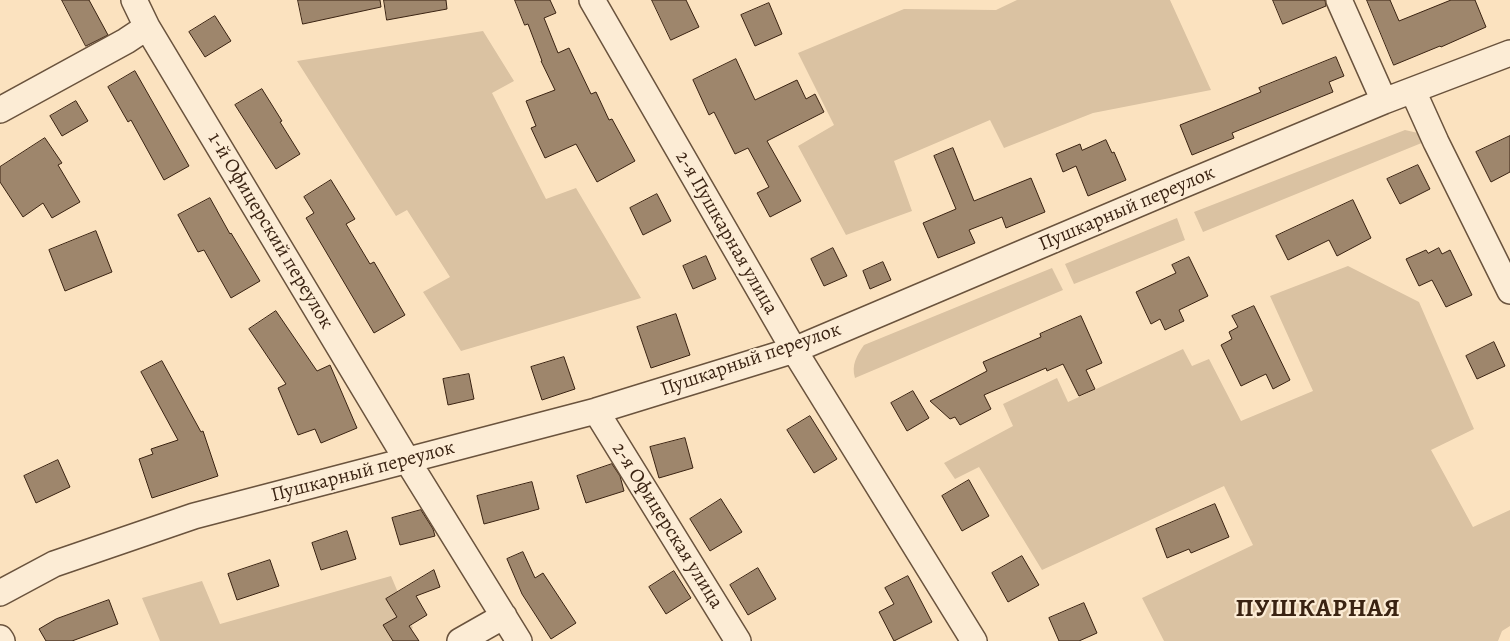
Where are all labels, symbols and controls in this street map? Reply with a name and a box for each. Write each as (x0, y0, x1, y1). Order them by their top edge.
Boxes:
street label: 1-й Офицерский переулок (202, 129, 338, 333)
street label: 2-я Пушкарная улица (669, 147, 783, 319)
street label: Пушкарный переулок (1035, 161, 1219, 257)
street label: Пушкарный переулок (658, 318, 844, 402)
street label: Пушкарный переулок (269, 436, 457, 508)
street label: 2-я Офицерская улица (606, 439, 728, 613)
district label: ПУШКАРНАЯ (1234, 595, 1402, 625)

